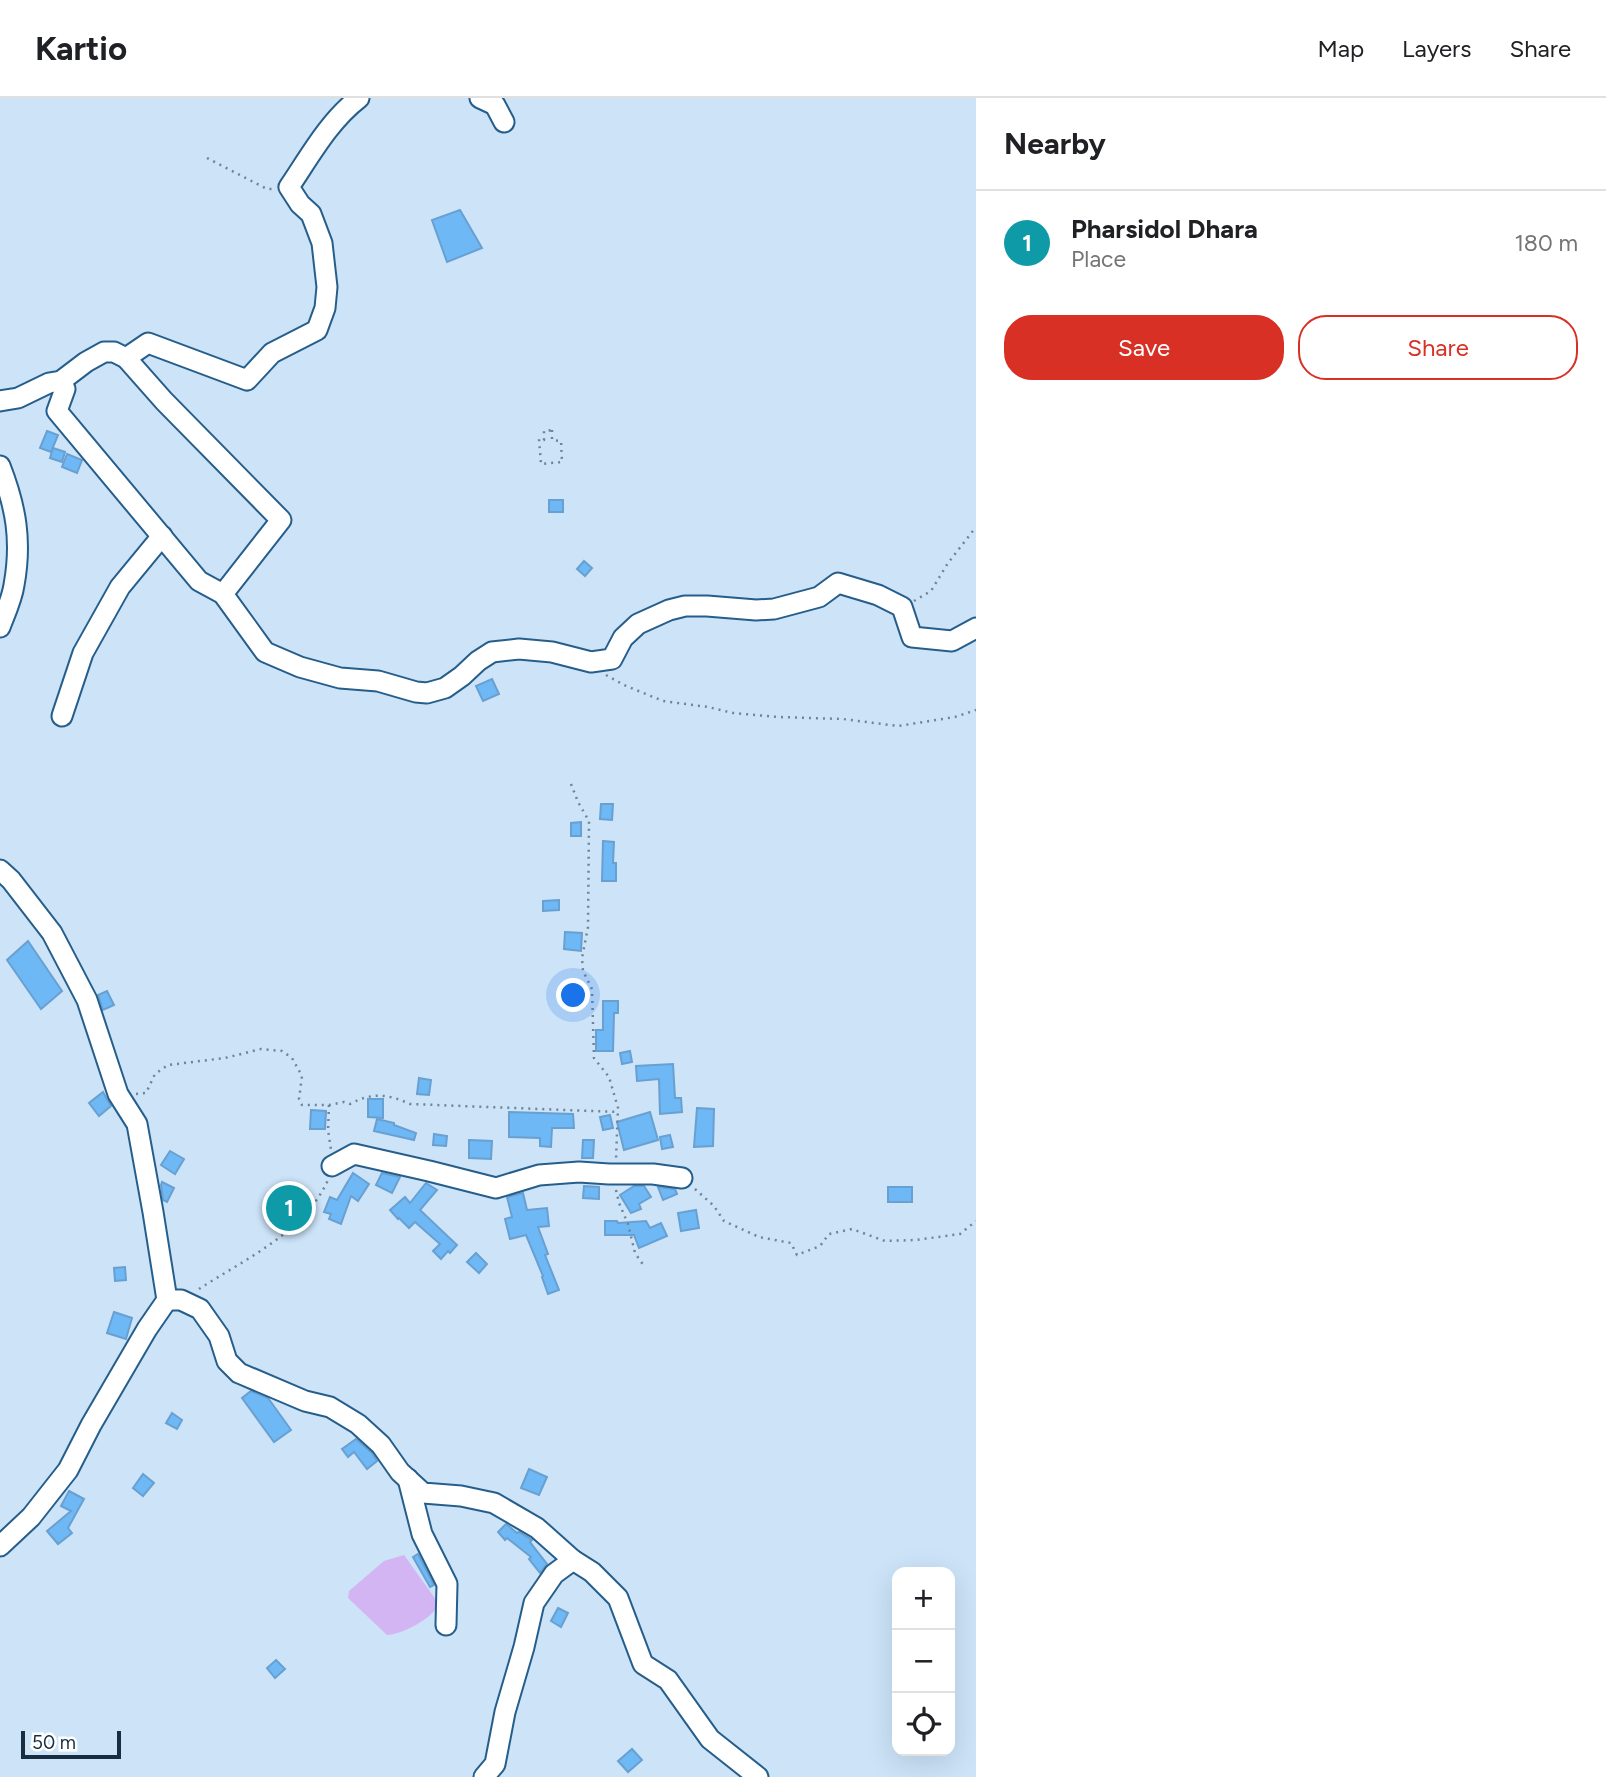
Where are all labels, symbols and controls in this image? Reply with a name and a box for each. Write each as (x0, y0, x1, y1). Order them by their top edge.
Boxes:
text: Kartio (35, 29, 127, 68)
text: Map (1317, 34, 1364, 63)
text: Layers (1402, 34, 1471, 63)
text: Share (1509, 34, 1571, 63)
text: Nearby (1004, 125, 1106, 162)
text: Pharsidol Dhara (1071, 213, 1258, 245)
text: 1 (1022, 229, 1032, 257)
text: 180 m (1514, 229, 1578, 257)
text: Place (1071, 245, 1126, 273)
button: Save (1004, 315, 1284, 380)
button: Share (1298, 315, 1578, 380)
your location (556, 978, 590, 1012)
pin: 1 (266, 1182, 312, 1234)
map controls (892, 1567, 955, 1756)
button: + (892, 1567, 955, 1630)
button: − (892, 1630, 955, 1693)
button: locate (892, 1693, 955, 1756)
scale bar (21, 1728, 121, 1760)
text: 50 m (32, 1731, 76, 1754)

